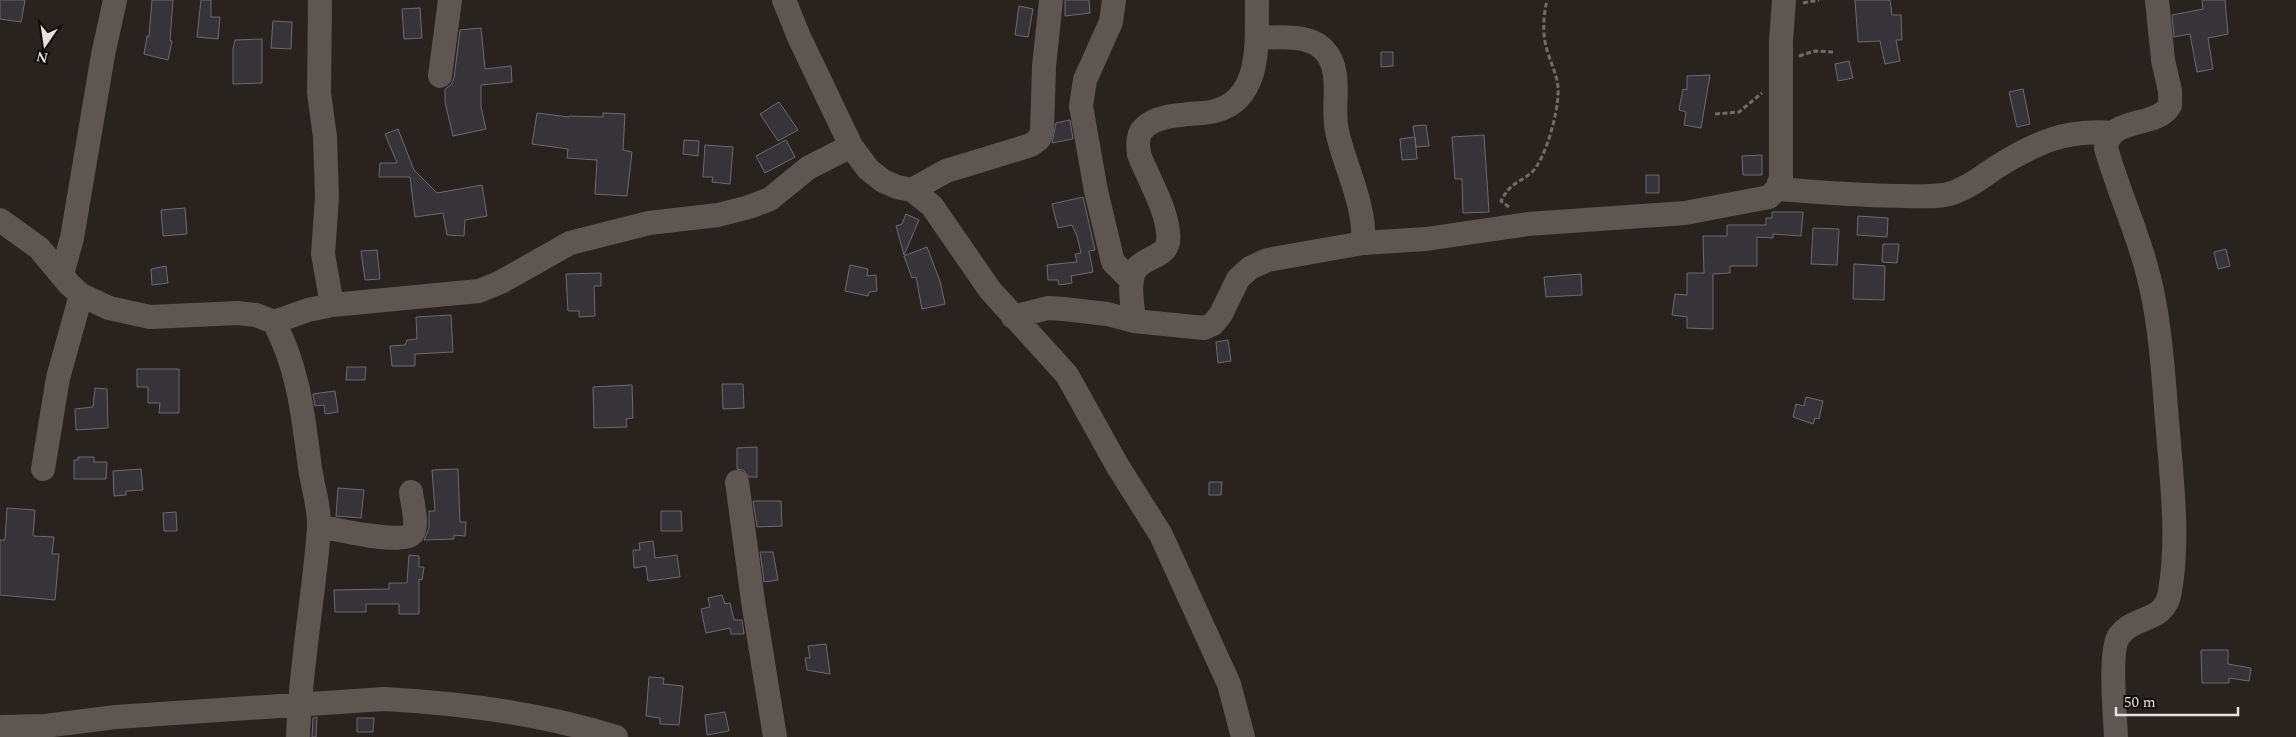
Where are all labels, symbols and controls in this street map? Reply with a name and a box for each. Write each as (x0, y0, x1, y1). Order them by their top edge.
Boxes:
north arrow (20, 20, 70, 70)
text: N (34, 46, 50, 69)
scale bar (2116, 684, 2238, 716)
text: 50 m (2124, 691, 2156, 714)

